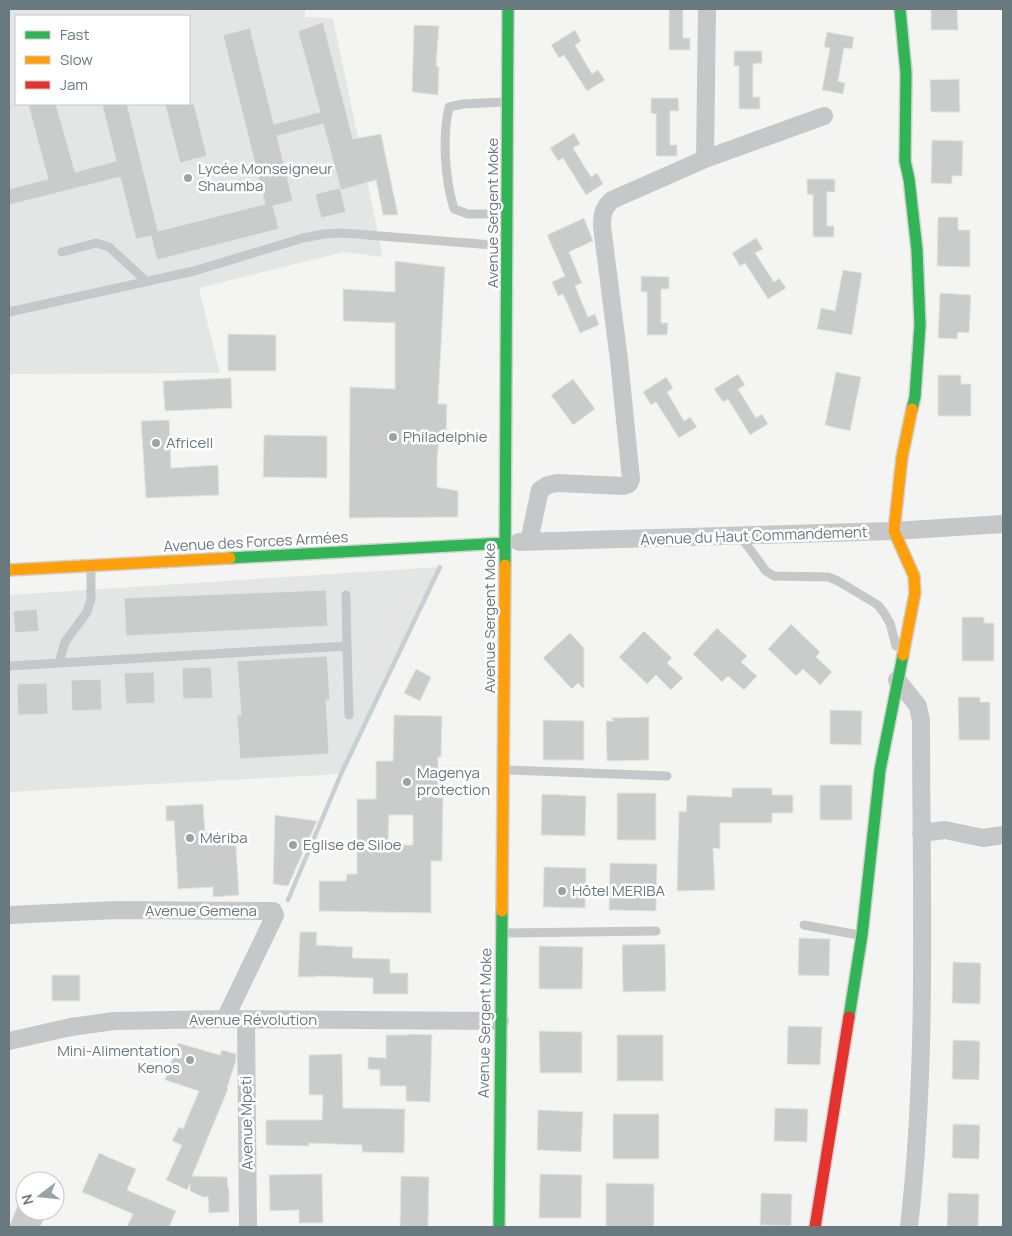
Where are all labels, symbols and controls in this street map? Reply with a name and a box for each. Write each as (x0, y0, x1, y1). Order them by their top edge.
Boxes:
legend (15, 15, 190, 105)
text: Fast (60, 24, 89, 45)
text: Slow (60, 49, 93, 70)
text: Jam (60, 74, 88, 95)
street label: Avenue Sergent Moke (482, 138, 503, 288)
place label: Lycée Monseigneur Shaumba (198, 158, 333, 196)
marker: Lycée Monseigneur Shaumba (182, 172, 194, 184)
place label: Philadelphie (403, 426, 488, 447)
marker: Philadelphie (387, 431, 399, 443)
place label: Africell (166, 432, 213, 453)
marker: Africell (150, 437, 162, 449)
street label: Avenue du Haut Commandement (640, 521, 868, 550)
street label: Avenue des Forces Armées (163, 526, 349, 557)
street label: Avenue Sergent Moke (479, 543, 500, 693)
place label: Magenya protection (417, 762, 490, 800)
marker: Magenya protection (401, 776, 413, 788)
place label: Mériba (200, 827, 248, 848)
marker: Mériba (184, 832, 196, 844)
place label: Eglise de Siloe (303, 834, 402, 855)
marker: Eglise de Siloe (287, 839, 299, 851)
place label: Hôtel MERIBA (572, 880, 665, 901)
marker: Hôtel MERIBA (556, 885, 568, 897)
street label: Avenue Gemena (145, 900, 257, 921)
street label: Avenue Sergent Moke (473, 947, 496, 1098)
street label: Avenue Révolution (189, 1009, 317, 1030)
place label: Mini-Alimentation Kenos (57, 1040, 180, 1078)
marker: Mini-Alimentation Kenos (184, 1054, 196, 1066)
street label: Avenue Mpeti (235, 1076, 258, 1170)
north arrow (15, 1171, 65, 1221)
text: N (17, 1192, 38, 1207)

